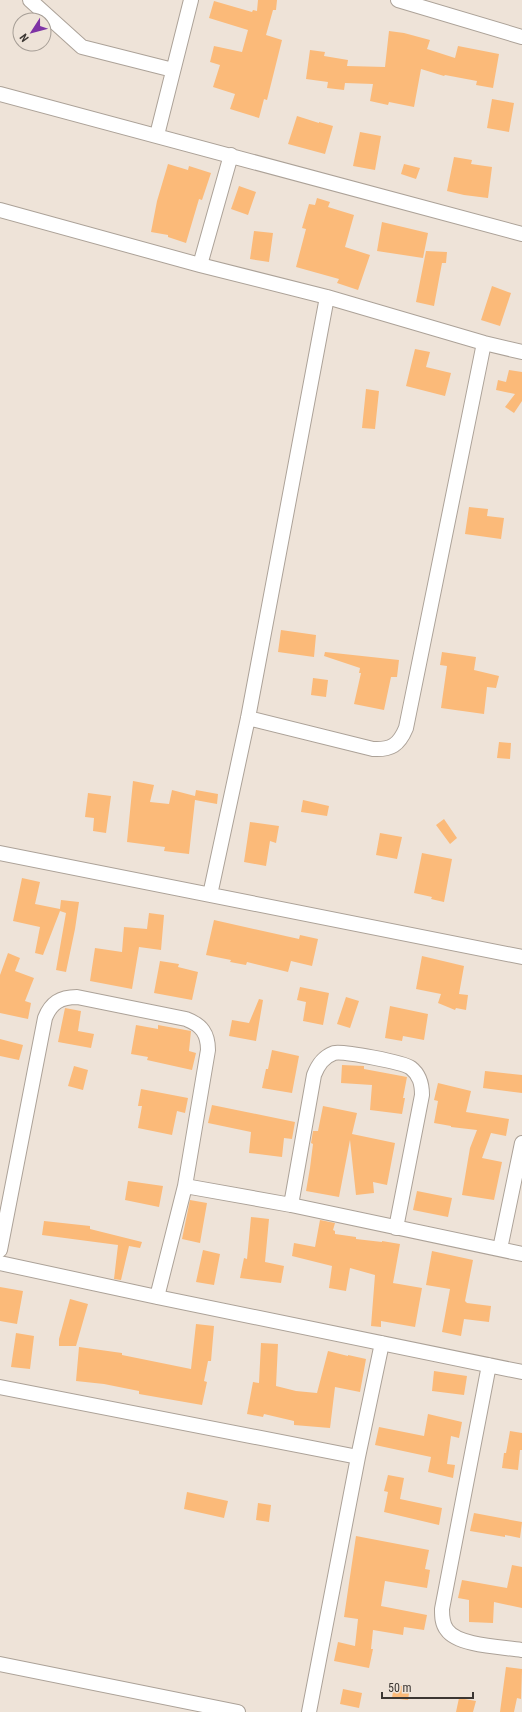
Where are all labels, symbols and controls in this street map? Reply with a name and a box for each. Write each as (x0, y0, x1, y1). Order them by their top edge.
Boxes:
north arrow (12, 12, 52, 52)
text: N (17, 31, 32, 44)
scale bar (382, 1674, 473, 1700)
text: 50 m (388, 1681, 412, 1695)

